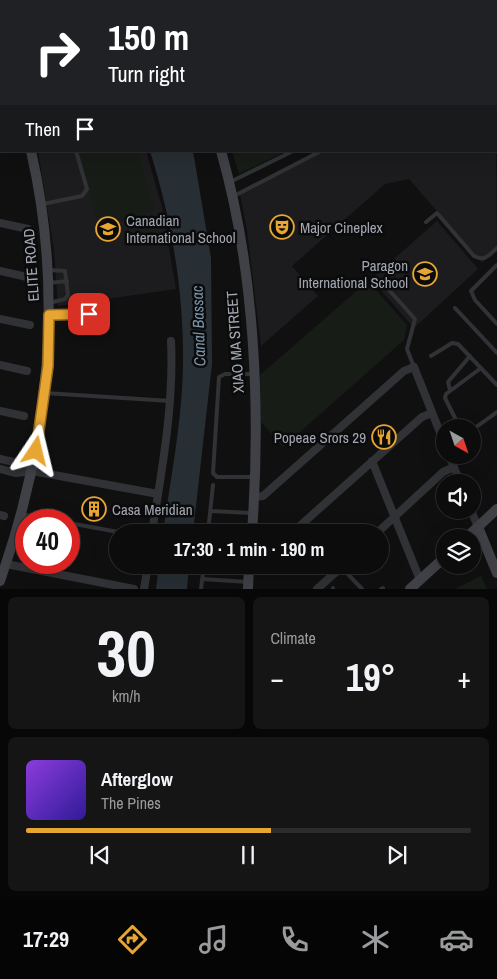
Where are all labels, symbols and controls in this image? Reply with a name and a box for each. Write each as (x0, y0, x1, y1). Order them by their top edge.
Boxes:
text: 150 m (108, 14, 189, 61)
icon: right (25, 20, 90, 85)
text: Turn right (108, 59, 185, 89)
icon: arrive (71, 115, 99, 143)
text: Then (25, 116, 61, 142)
place label: Canadian International School (126, 210, 235, 248)
theatre icon: Major Cineplex (269, 214, 295, 240)
school or university icon: Canadian International School (95, 216, 121, 242)
place label: Major Cineplex (300, 217, 384, 238)
street label: ELITE ROAD (18, 228, 44, 302)
place label: Paragon International School (299, 255, 408, 293)
school or university icon: Paragon International School (412, 261, 438, 287)
water label: Canal Bassac (186, 285, 210, 367)
street label: XIAO MA STREET (221, 290, 249, 394)
pin (68, 293, 110, 335)
icon: arrive (75, 300, 103, 328)
north arrow (436, 419, 481, 464)
map controls (436, 419, 481, 574)
position arrow (9, 424, 61, 476)
restaurant icon: Popeae Srors 29 (371, 424, 397, 450)
place label: Popeae Srors 29 (274, 427, 366, 448)
button: sound (436, 474, 481, 519)
building icon: Casa Meridian (81, 496, 107, 522)
place label: Casa Meridian (112, 499, 193, 520)
speed limit sign: 40 (15, 509, 80, 574)
button: layers (436, 529, 481, 574)
text: 17:30 · 1 min · 190 m (174, 536, 324, 562)
text: 30 (97, 609, 156, 696)
text: Climate (271, 627, 316, 649)
text: 19° (346, 652, 396, 703)
text: − (271, 659, 284, 697)
text: + (458, 659, 471, 697)
text: km/h (112, 685, 140, 707)
text: Afterglow (101, 766, 173, 792)
text: The Pines (101, 792, 161, 814)
icon: previous (86, 841, 114, 869)
icon: pause (234, 841, 262, 869)
icon: next (383, 841, 411, 869)
icon: directions (115, 922, 150, 957)
icon: music (196, 922, 231, 957)
icon: phone (277, 922, 312, 957)
icon: climate (358, 922, 393, 957)
icon: car (439, 922, 474, 957)
text: 17:29 (23, 924, 69, 954)

